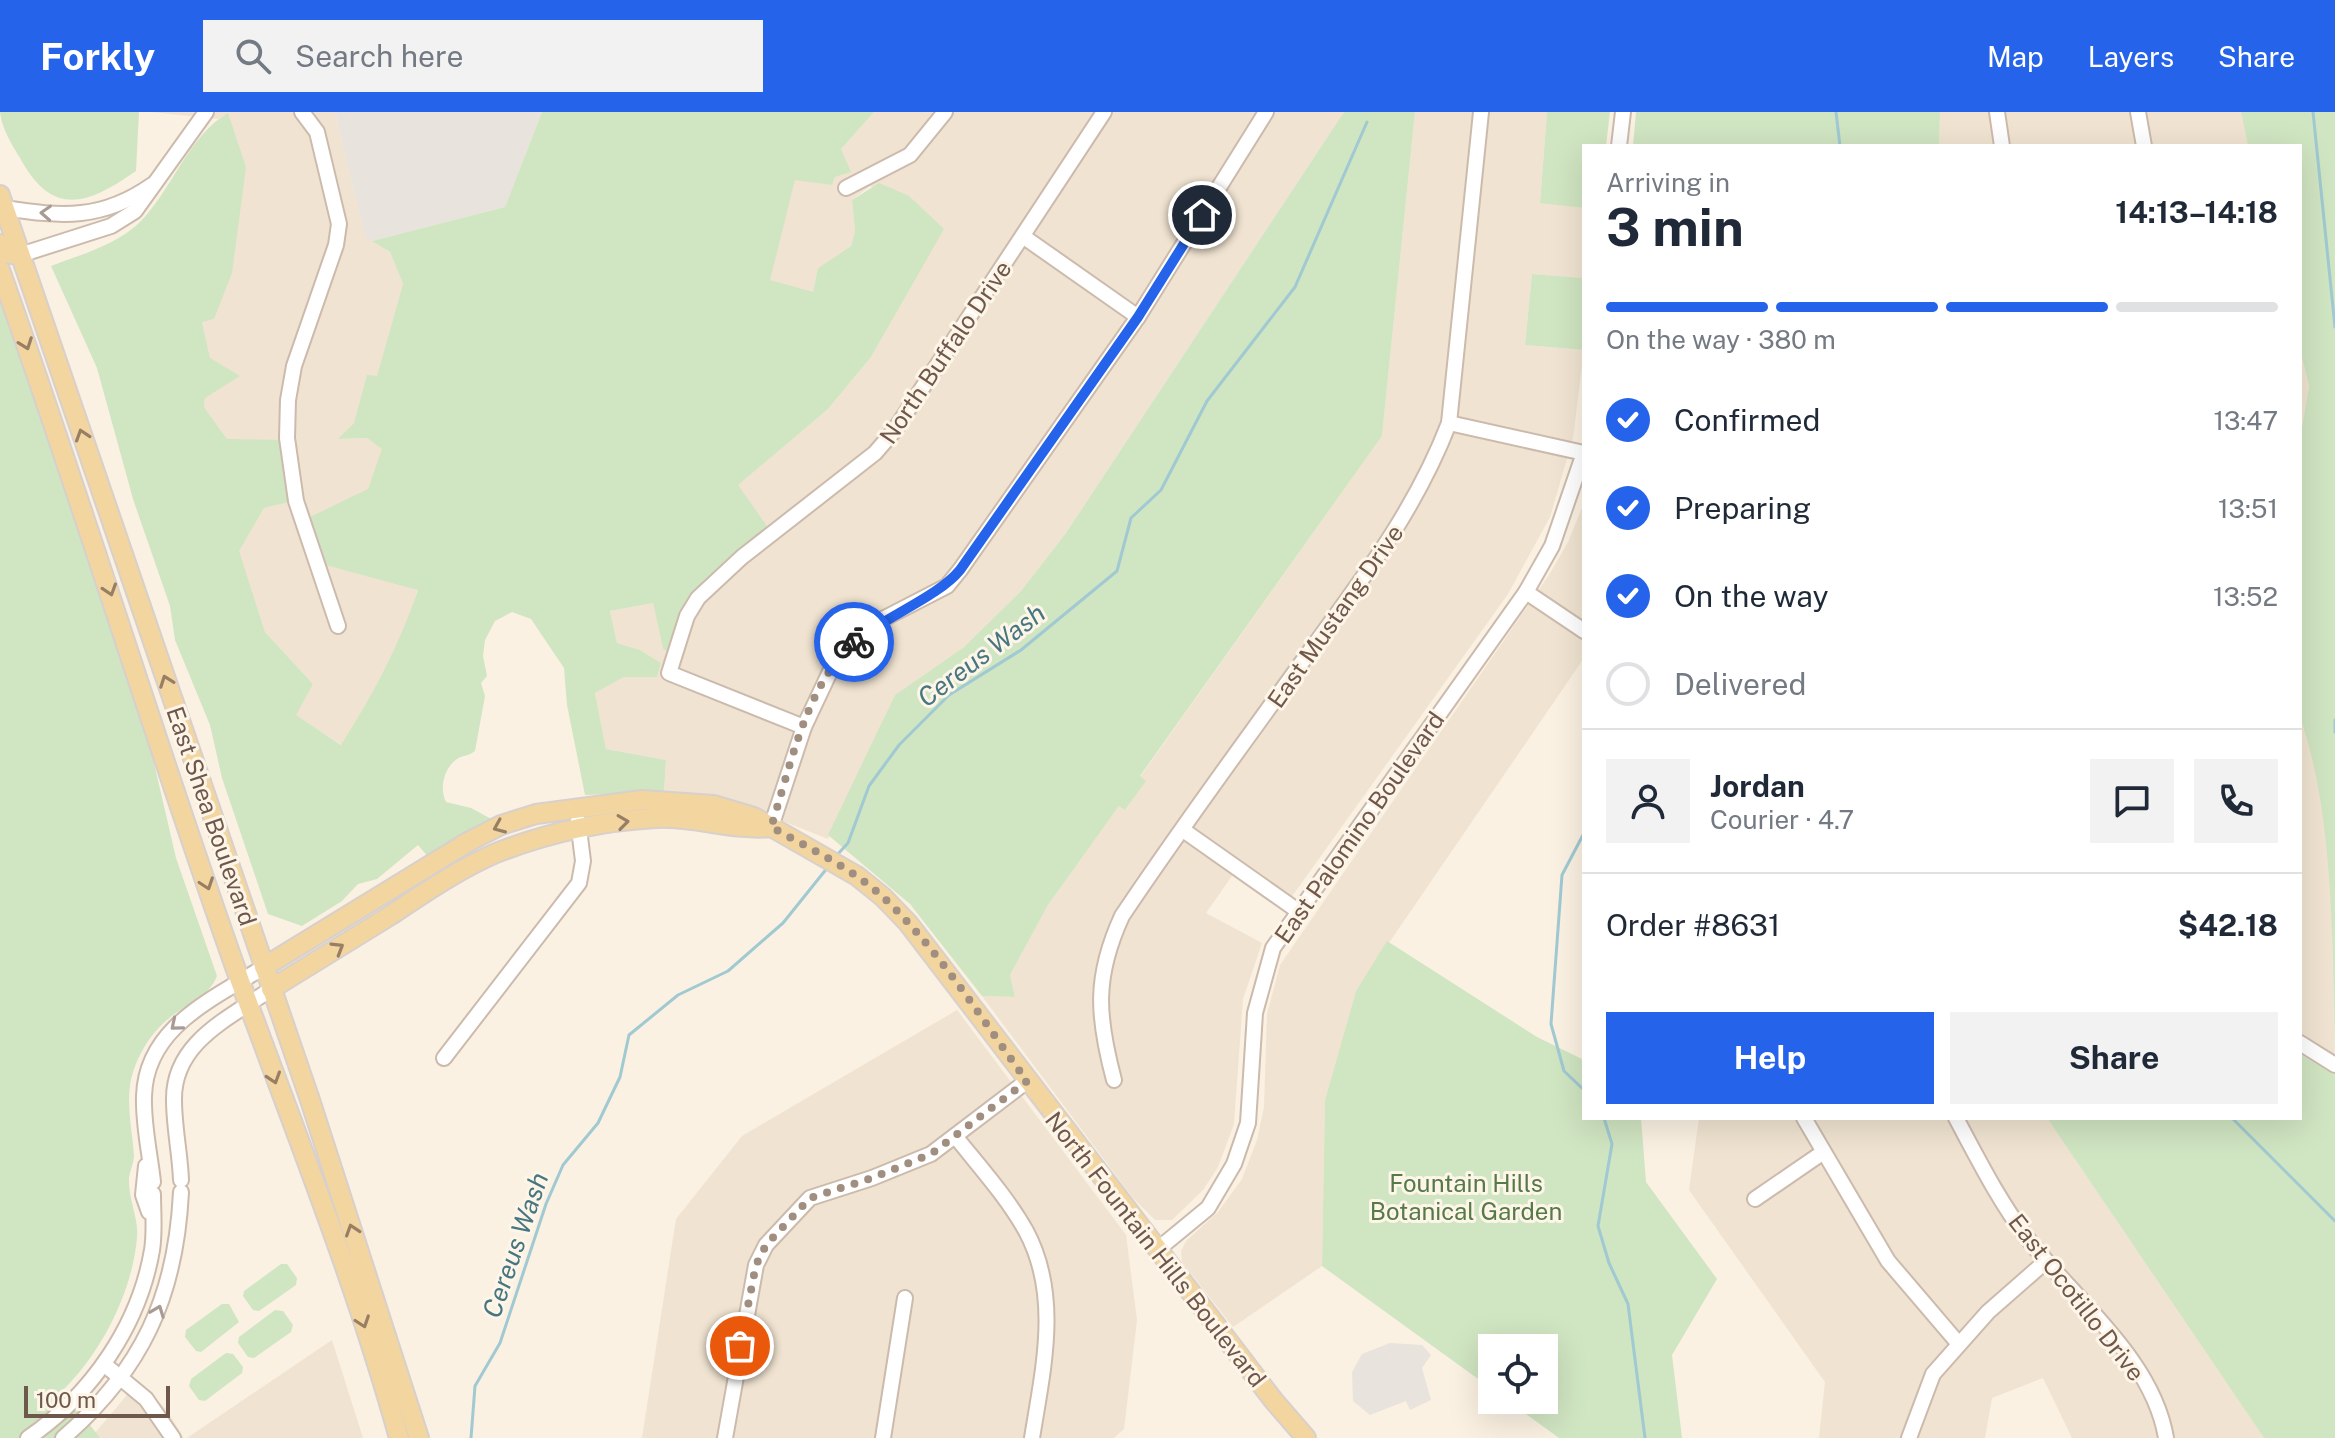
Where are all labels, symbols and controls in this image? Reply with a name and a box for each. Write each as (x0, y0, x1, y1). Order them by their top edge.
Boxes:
search box (203, 20, 763, 92)
text: Forkly (40, 34, 155, 79)
icon: search (231, 34, 275, 78)
text: Search here (295, 38, 463, 74)
text: Map (1987, 40, 2044, 73)
text: Layers (2088, 40, 2174, 73)
text: Share (2218, 40, 2295, 73)
text: Arriving in (1606, 167, 1730, 198)
pin (1168, 181, 1236, 249)
icon: home (1180, 193, 1224, 237)
text: 14:13–14:18 (2115, 194, 2278, 230)
text: 3 min (1606, 197, 1744, 258)
one-way arrow (39, 205, 52, 222)
street label: North Buffalo Drive (873, 255, 1017, 449)
text: On the way · 380 m (1606, 324, 1836, 355)
one-way arrow (16, 336, 33, 350)
icon: check (1606, 398, 1650, 442)
text: Confirmed (1674, 402, 1820, 438)
text: 13:47 (2213, 405, 2278, 436)
one-way arrow (76, 429, 92, 443)
icon: check (1606, 486, 1650, 530)
text: Preparing (1674, 490, 1811, 526)
text: 13:51 (2218, 493, 2278, 524)
street label: East Mustang Drive (1261, 519, 1409, 713)
icon: check (1606, 574, 1650, 618)
text: On the way (1674, 578, 1828, 614)
text: 13:52 (2213, 581, 2278, 612)
one-way arrow (101, 583, 117, 596)
water label: Cereus Wash (911, 597, 1051, 713)
courier (814, 602, 894, 682)
icon: bike (832, 620, 876, 664)
text: Delivered (1674, 666, 1806, 702)
one-way arrow (159, 675, 175, 689)
street label: East Shea Boulevard (161, 703, 263, 929)
street label: East Palomino Boulevard (1268, 706, 1450, 948)
button: person (1606, 759, 1690, 843)
button: chat (2090, 759, 2174, 843)
button: phone (2194, 759, 2278, 843)
text: Jordan (1710, 768, 1805, 804)
text: Courier · 4.7 (1710, 804, 1854, 835)
one-way arrow (616, 814, 630, 831)
one-way arrow (493, 817, 507, 834)
one-way arrow (198, 877, 214, 891)
text: Order #8631 (1606, 907, 1780, 943)
text: $42.18 (2178, 907, 2278, 943)
one-way arrow (329, 942, 344, 958)
button: Help (1606, 1012, 1934, 1104)
button: Share (1950, 1012, 2278, 1104)
one-way arrow (171, 1015, 186, 1030)
one-way arrow (264, 1070, 280, 1084)
street label: North Fountain Hills Boulevard (1040, 1106, 1272, 1392)
water label: Cereus Wash (476, 1168, 554, 1322)
park label: Fountain Hills Botanical Garden (1370, 1169, 1562, 1225)
street label: East Ocotillo Drive (2003, 1208, 2151, 1386)
one-way arrow (345, 1224, 361, 1238)
one-way arrow (148, 1305, 165, 1319)
pin (706, 1312, 774, 1380)
one-way arrow (354, 1315, 370, 1329)
icon: bag (718, 1324, 762, 1368)
map controls (1478, 1334, 1558, 1414)
button: locate (1478, 1334, 1558, 1414)
scale bar (24, 1382, 170, 1418)
text: 100 m (36, 1387, 96, 1413)

